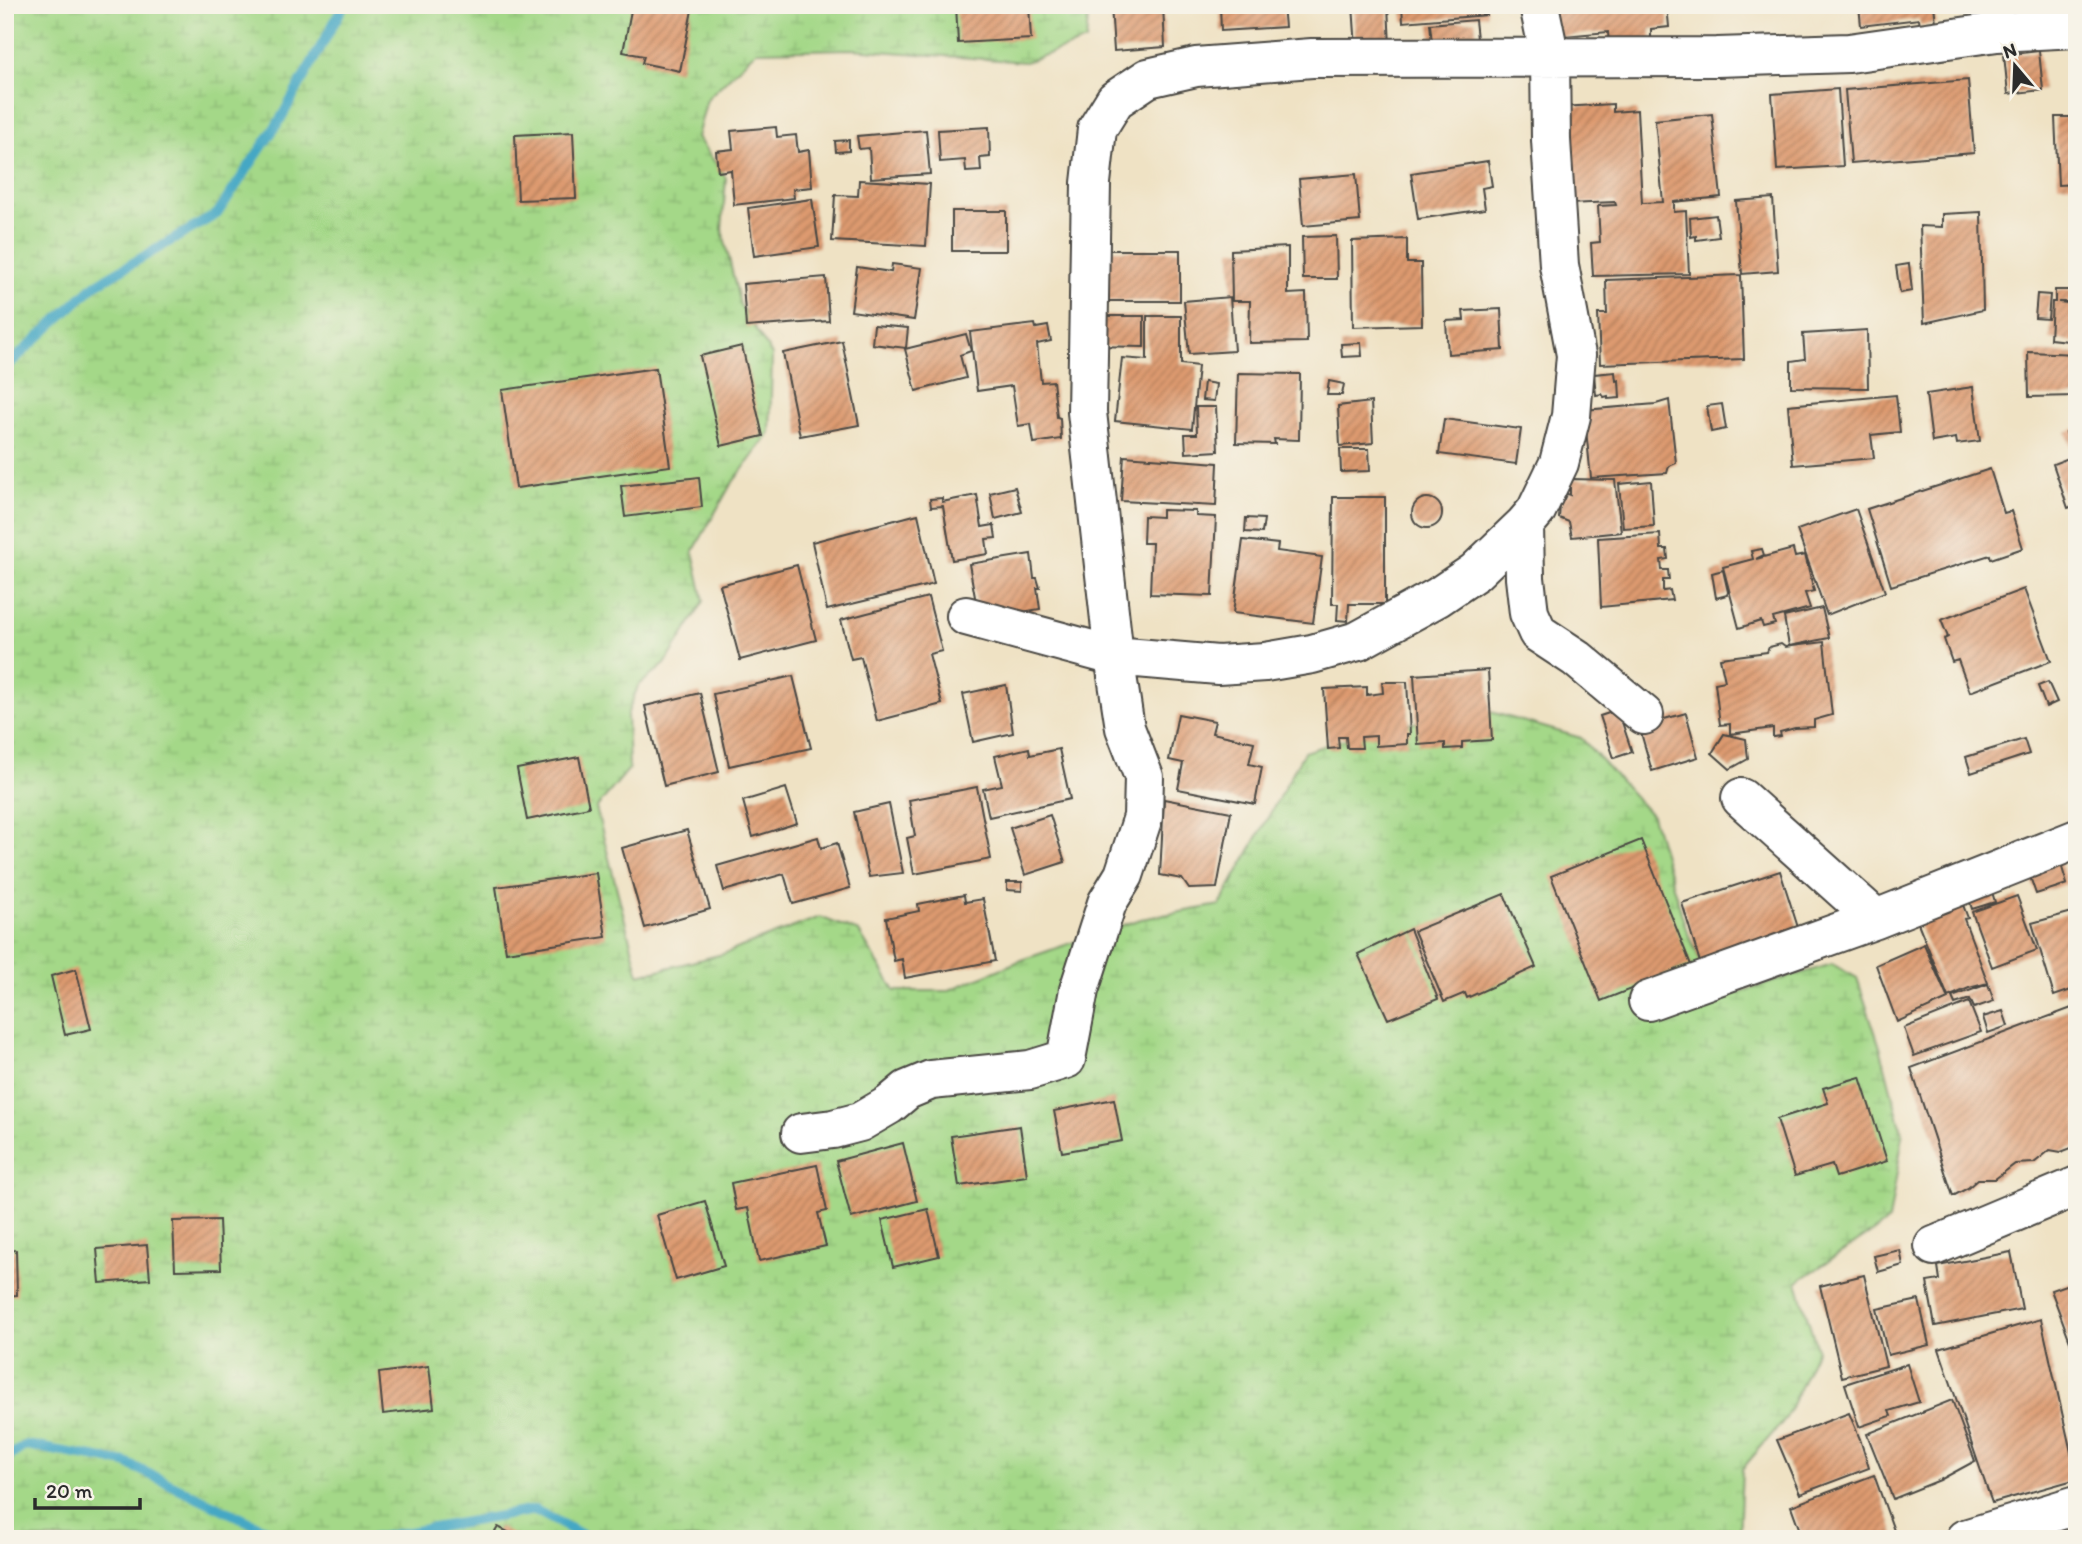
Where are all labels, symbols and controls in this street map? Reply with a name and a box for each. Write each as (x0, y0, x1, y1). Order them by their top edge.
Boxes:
north arrow (1980, 32, 2050, 102)
text: N (2000, 37, 2019, 63)
scale bar (35, 1467, 140, 1511)
text: 20 m (46, 1478, 93, 1503)

